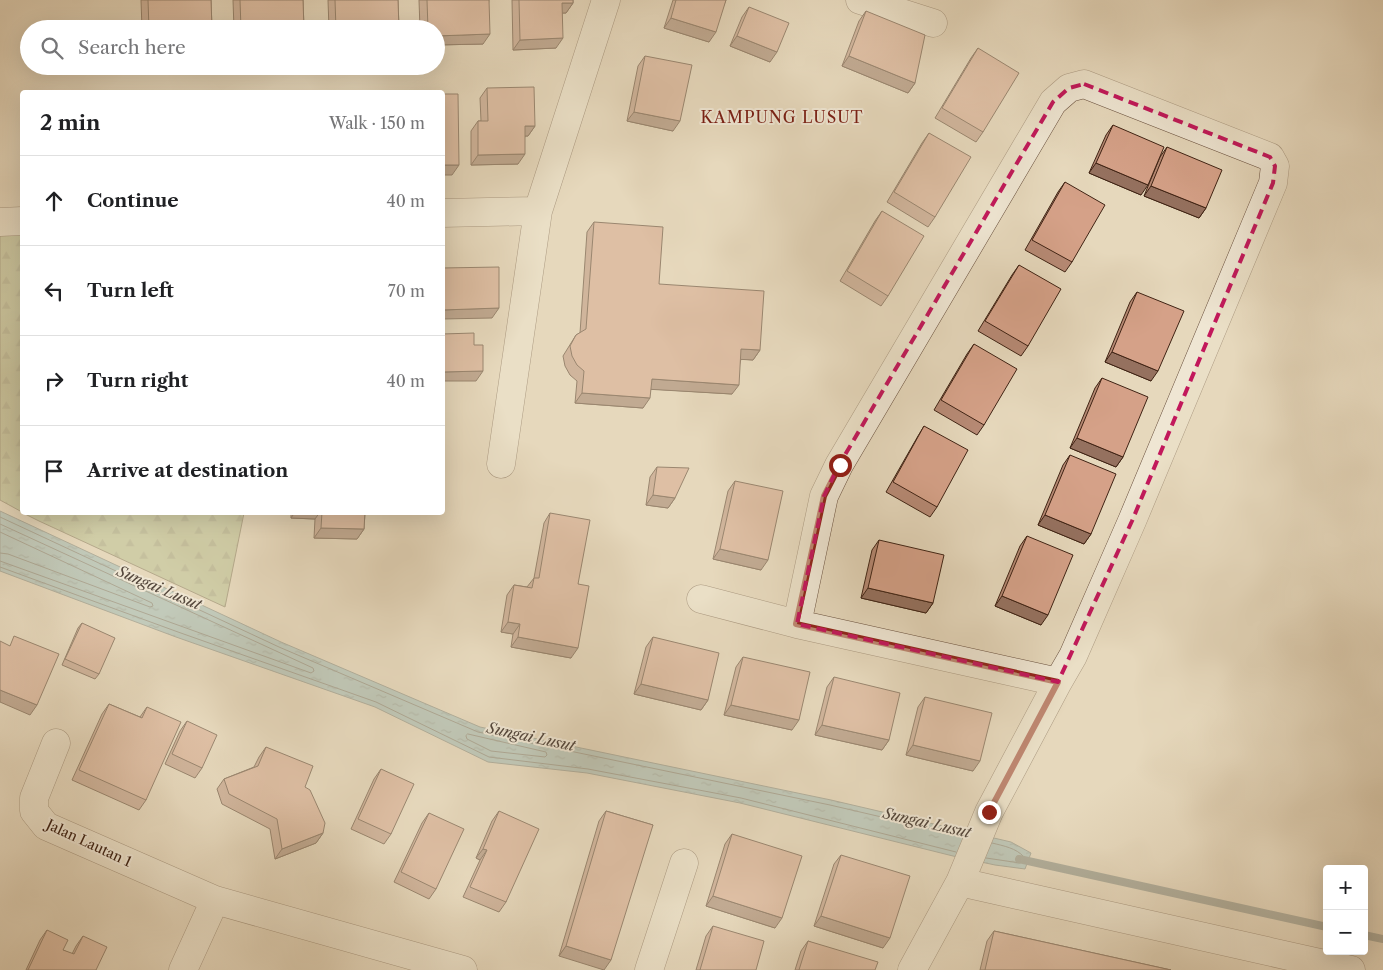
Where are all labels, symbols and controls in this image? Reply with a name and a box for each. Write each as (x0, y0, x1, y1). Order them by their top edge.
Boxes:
search box (20, 20, 445, 75)
icon: search (38, 34, 66, 62)
text: Search here (78, 36, 186, 59)
district label: KAMPUNG LUSUT (700, 107, 864, 127)
text: 2 min (40, 110, 100, 135)
text: Walk · 150 m (329, 113, 425, 133)
icon: ahead (40, 187, 68, 215)
text: Continue (87, 189, 179, 212)
text: 40 m (386, 191, 425, 211)
icon: left (40, 277, 68, 305)
text: Turn left (87, 279, 174, 302)
text: 70 m (388, 281, 425, 301)
icon: right (40, 367, 68, 395)
text: Turn right (87, 369, 188, 392)
text: 40 m (386, 371, 425, 391)
route start (829, 454, 852, 477)
icon: arrive (40, 457, 68, 485)
text: Arrive at destination (87, 459, 288, 482)
water label: Sungai Lusut (113, 561, 205, 614)
water label: Sungai Lusut (484, 718, 578, 755)
route end (978, 801, 1001, 824)
water label: Sungai Lusut (880, 803, 974, 842)
street label: Jalan Lautan 1 (42, 815, 135, 871)
map controls (1323, 865, 1368, 955)
button: + (1323, 865, 1368, 910)
button: − (1323, 910, 1368, 955)

